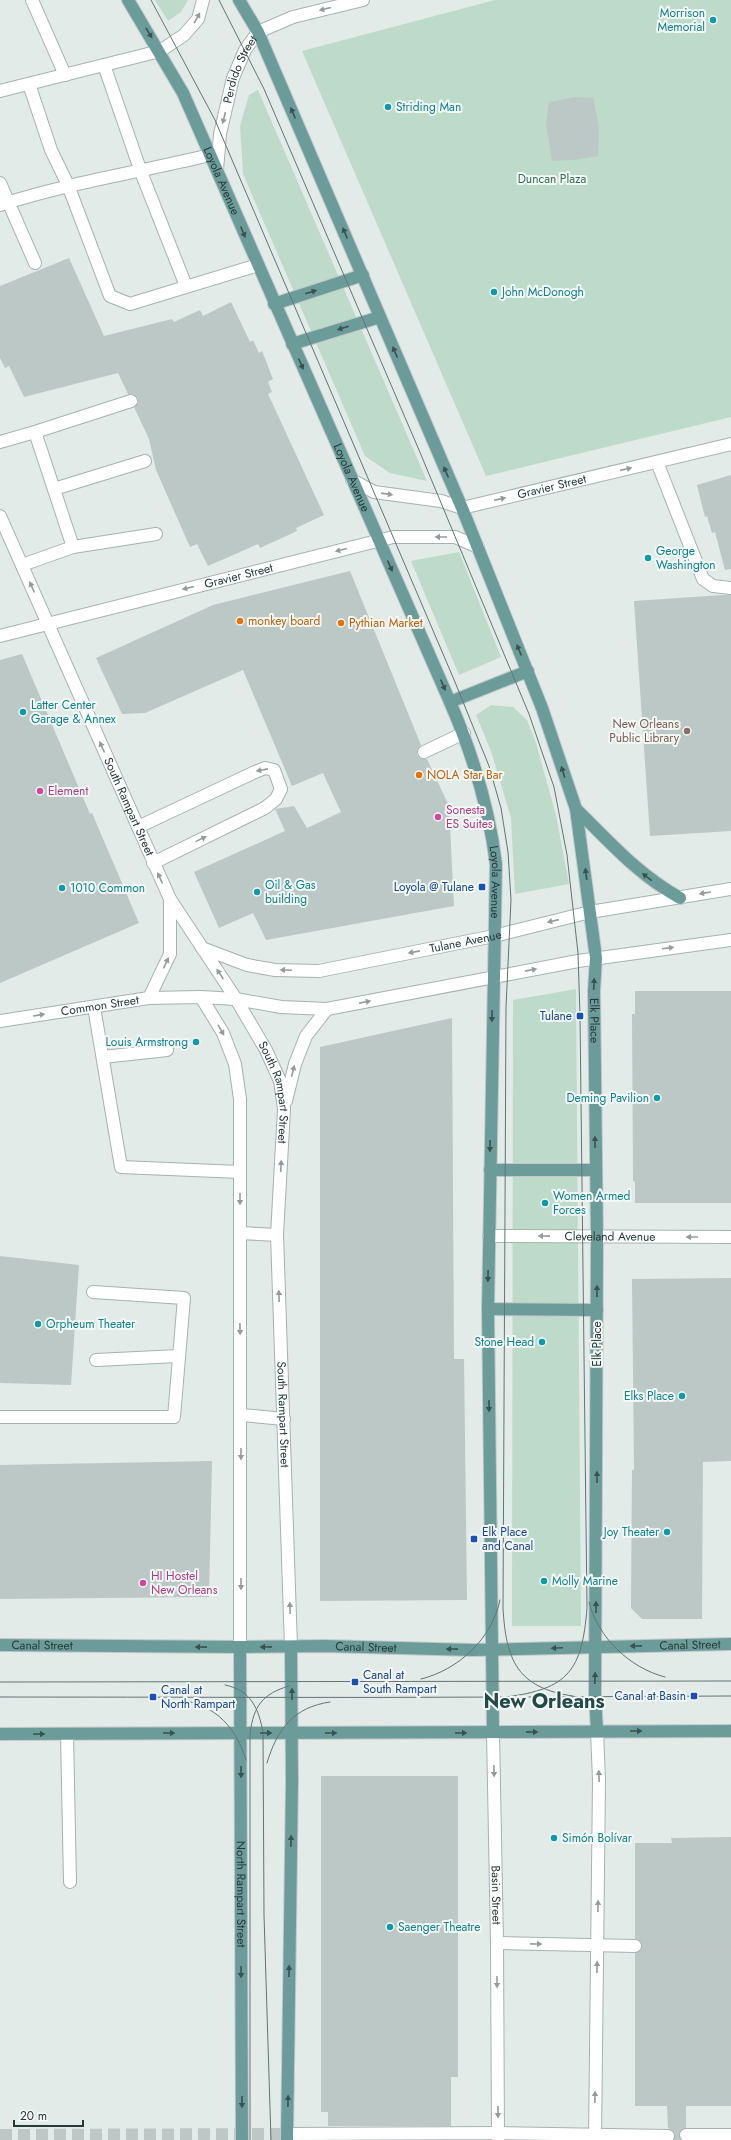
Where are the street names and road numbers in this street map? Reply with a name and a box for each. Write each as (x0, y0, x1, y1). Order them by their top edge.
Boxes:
street label: Perdido Street (218, 32, 262, 105)
street label: Loyola Avenue (199, 144, 244, 218)
street label: Loyola Avenue (329, 441, 375, 515)
street label: Gravier Street (515, 470, 588, 504)
street label: Gravier Street (202, 559, 275, 593)
street label: South Rampart Street (99, 755, 159, 859)
street label: Loyola Avenue (485, 844, 505, 919)
street label: Tulane Avenue (428, 925, 503, 958)
street label: Common Street (60, 991, 140, 1020)
street label: Elk Place (585, 998, 604, 1043)
street label: South Rampart Street (254, 1038, 293, 1144)
street label: Cleveland Avenue (564, 1227, 656, 1246)
street label: Elk Place (588, 1321, 606, 1367)
street label: South Rampart Street (272, 1361, 294, 1468)
street label: Canal Street (659, 1635, 721, 1655)
street label: Canal Street (11, 1636, 73, 1655)
street label: Canal Street (335, 1637, 397, 1657)
street label: North Rampart Street (232, 1841, 250, 1947)
street label: Basin Street (487, 1865, 506, 1925)

